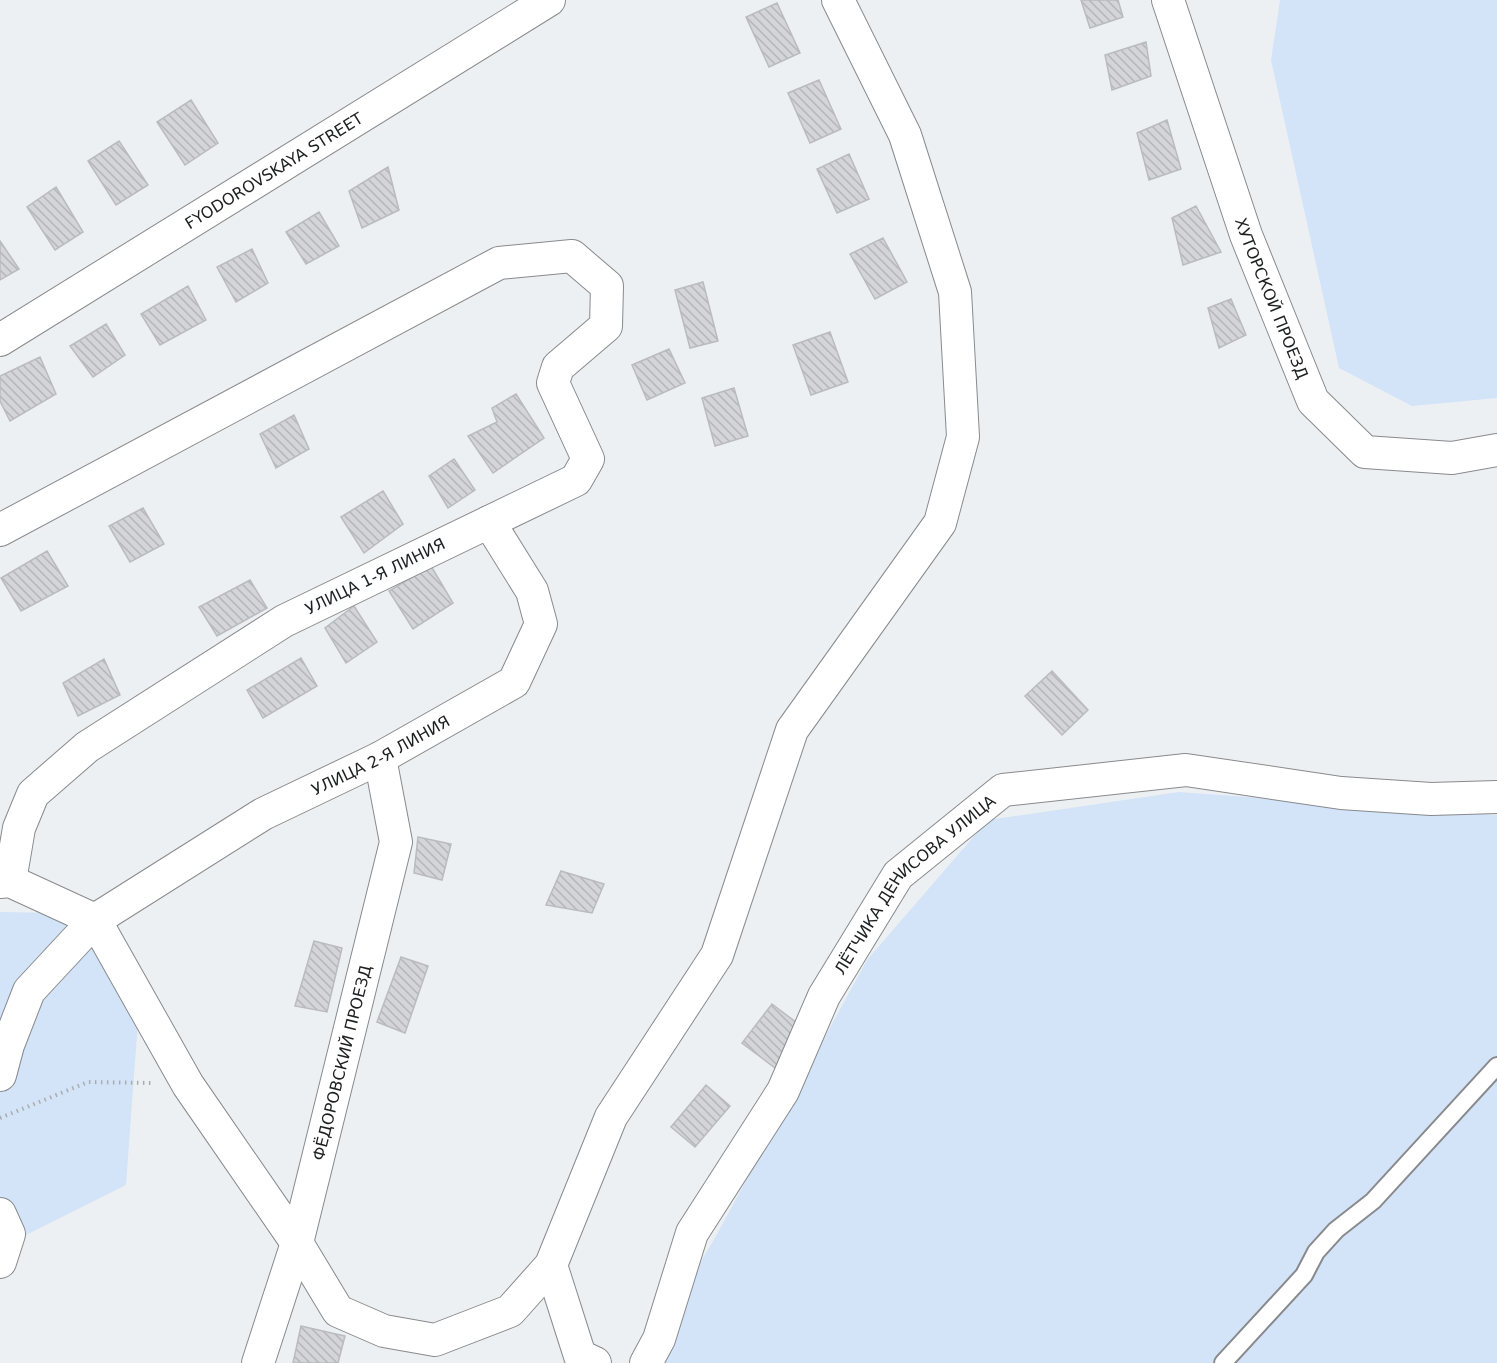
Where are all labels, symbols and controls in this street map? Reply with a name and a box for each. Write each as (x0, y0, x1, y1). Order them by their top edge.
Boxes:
street label: FYODOROVSKAYA STREET (182, 109, 367, 233)
street label: ХУТОРСКОЙ ПРОЕЗД (1231, 215, 1312, 382)
street label: УЛИЦА 1-Я ЛИНИЯ (302, 534, 448, 619)
street label: УЛИЦА 2-Я ЛИНИЯ (308, 711, 453, 799)
street label: ЛЁТЧИКА ДЕНИСОВА УЛИЦА (830, 791, 999, 978)
street label: ФЁДОРОВСКИЙ ПРОЕЗД (309, 963, 375, 1163)

